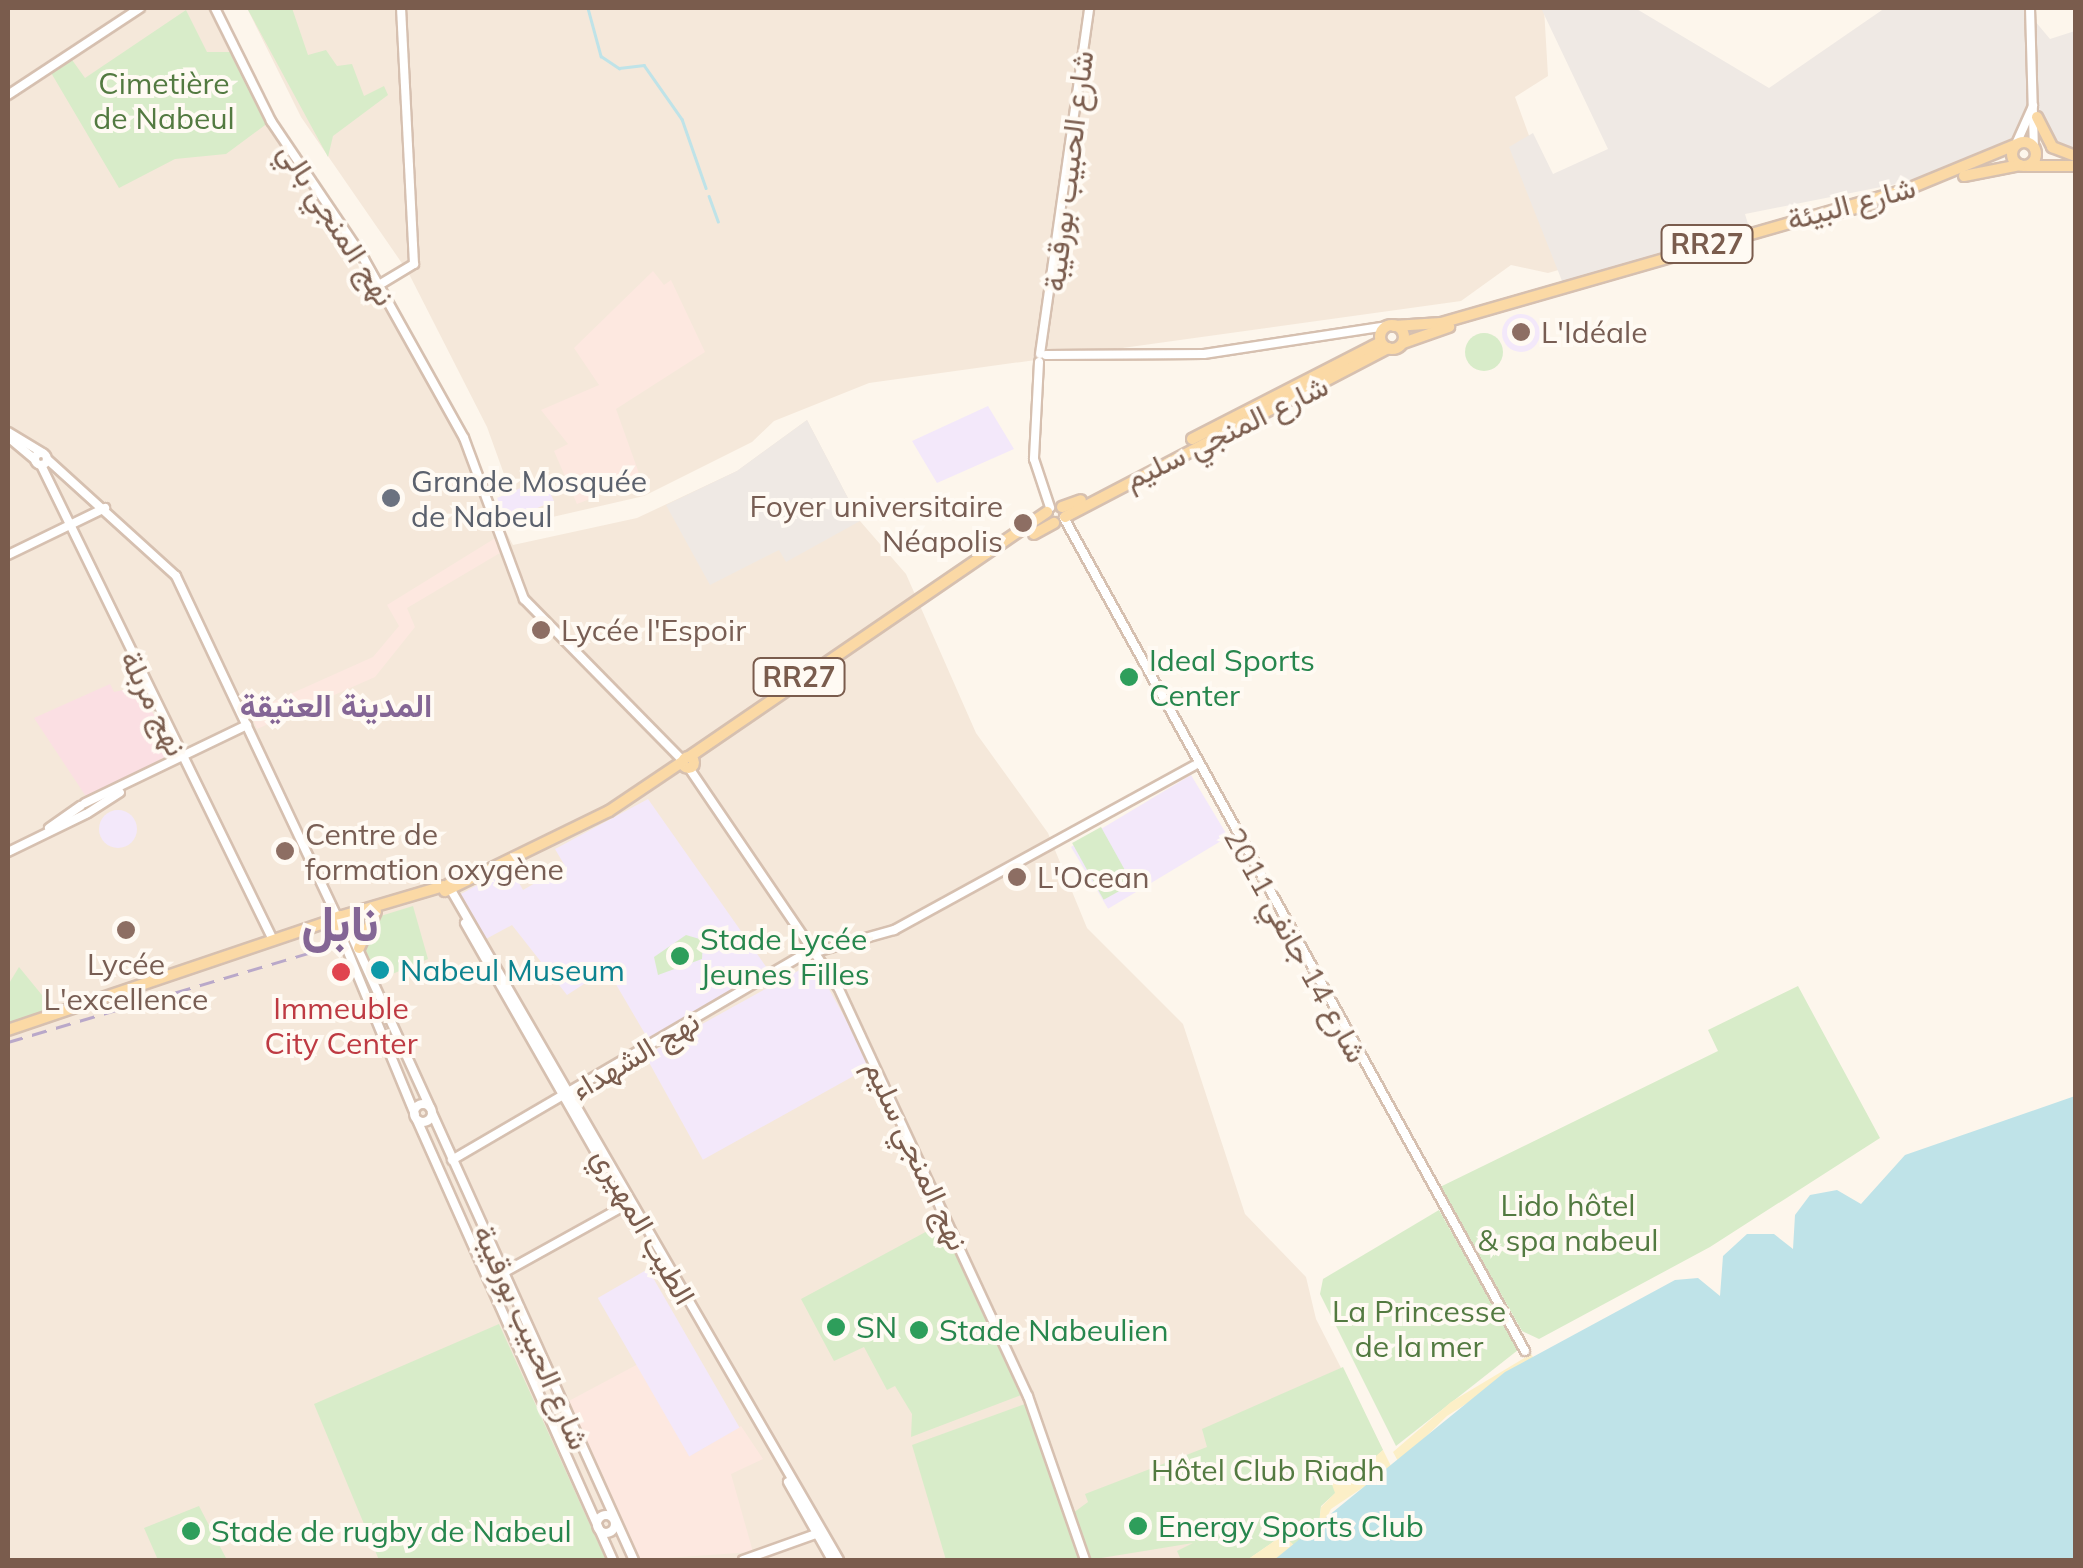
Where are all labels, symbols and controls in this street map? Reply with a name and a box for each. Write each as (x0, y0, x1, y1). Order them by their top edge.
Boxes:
street label: شارع الحبيب بورقيبة (1035, 49, 1101, 293)
park label: Cimetière de Nabeul (93, 65, 235, 136)
street label: نهج المنجي بالي (271, 136, 403, 312)
street label: شارع البيئة (1783, 169, 1919, 237)
road number: RR27 (1660, 221, 1754, 267)
place label: L'Idéale (1541, 314, 1648, 350)
marker: L'Idéale (1510, 321, 1532, 343)
street label: شارع المنجي سليم (1118, 367, 1334, 497)
place label: Grande Mosquée de Nabeul (411, 463, 647, 534)
marker: Grande Mosquée de Nabeul (380, 487, 402, 509)
place label: Foyer universitaire Néapolis (750, 488, 1003, 558)
marker: Foyer universitaire Néapolis (1012, 512, 1034, 534)
place label: Lycée l'Espoir (561, 612, 746, 648)
marker: Lycée l'Espoir (530, 619, 552, 641)
place label: Ideal Sports Center (1149, 642, 1315, 712)
street label: نهج مربلة (113, 644, 195, 762)
road number: RR27 (752, 654, 846, 700)
marker: Ideal Sports Center (1118, 666, 1140, 688)
district label: المدينة العتيقة (240, 686, 432, 724)
place label: Centre de formation oxygène (305, 816, 564, 886)
street label: شارع 14 جانفي 2011 (1217, 821, 1375, 1069)
marker: Centre de formation oxygène (274, 840, 296, 862)
place label: L'Ocean (1037, 859, 1150, 895)
marker: L'Ocean (1006, 866, 1028, 888)
district label: نابل (301, 893, 379, 953)
marker: Lycée L'excellence (115, 919, 137, 941)
place label: Stade Lycée Jeunes Filles (700, 921, 870, 992)
marker: Stade Lycée Jeunes Filles (669, 945, 691, 967)
place label: Lycée L'excellence (44, 946, 208, 1016)
place label: Nabeul Museum (400, 952, 625, 988)
marker: Immeuble City Center (328, 959, 354, 985)
marker: Nabeul Museum (369, 959, 391, 981)
place label: Immeuble City Center (264, 990, 418, 1060)
street label: نهج الشهداء (564, 1003, 706, 1107)
street label: نهج المنجي سليم (857, 1054, 977, 1256)
street label: الطيب المهيري (585, 1141, 703, 1311)
park label: Lido hôtel & spa nabeul (1477, 1187, 1659, 1258)
street label: شارع الحبيب بورقيبة (466, 1219, 598, 1455)
park label: La Princesse de la mer (1332, 1293, 1506, 1364)
place label: SN (856, 1309, 897, 1345)
place label: Stade Nabeulien (939, 1312, 1169, 1348)
marker: SN (825, 1316, 847, 1338)
marker: Stade Nabeulien (908, 1319, 930, 1341)
park label: Hôtel Club Riadh (1151, 1452, 1385, 1488)
place label: Energy Sports Club (1158, 1508, 1424, 1544)
place label: Stade de rugby de Nabeul (211, 1513, 572, 1549)
marker: Energy Sports Club (1127, 1515, 1149, 1537)
marker: Stade de rugby de Nabeul (180, 1520, 202, 1542)

